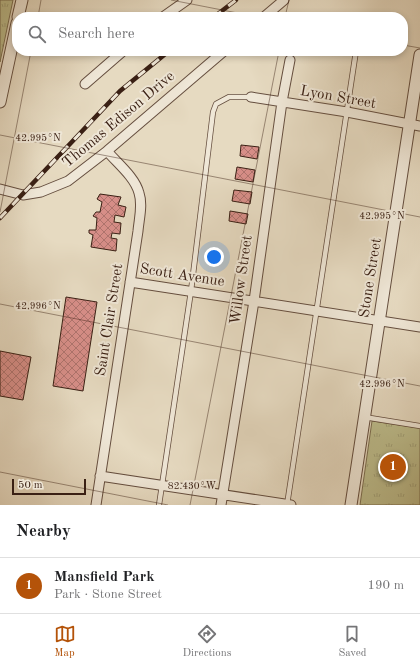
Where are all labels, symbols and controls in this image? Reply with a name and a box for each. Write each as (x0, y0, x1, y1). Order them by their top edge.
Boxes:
search box (12, 12, 408, 56)
icon: search (26, 23, 48, 45)
text: Search here (58, 27, 135, 42)
street label: Thomas Edison Drive (60, 69, 178, 171)
street label: Lyon Street (299, 84, 377, 112)
text: 42.995°N (15, 133, 61, 143)
text: 42.995°N (359, 211, 405, 221)
street label: Willow Street (228, 234, 256, 326)
street label: Stone Street (357, 237, 385, 319)
your location (204, 247, 224, 267)
street label: Scott Avenue (139, 262, 226, 290)
street label: Saint Clair Street (94, 263, 126, 377)
text: 42.996°N (15, 301, 61, 311)
text: 42.996°N (359, 379, 405, 389)
pin: 1 (380, 452, 406, 482)
scale bar (12, 477, 86, 496)
text: 50 m (18, 480, 43, 491)
text: 82.430°W (168, 481, 216, 491)
text: Nearby (16, 523, 71, 540)
text: Mansfield Park (54, 570, 155, 585)
text: 1 (25, 579, 33, 592)
text: 190 m (367, 579, 404, 592)
text: Park · Stone Street (54, 588, 162, 601)
tab: Map (54, 623, 76, 661)
tab: Directions (183, 623, 231, 661)
tab: Saved (338, 623, 366, 661)

